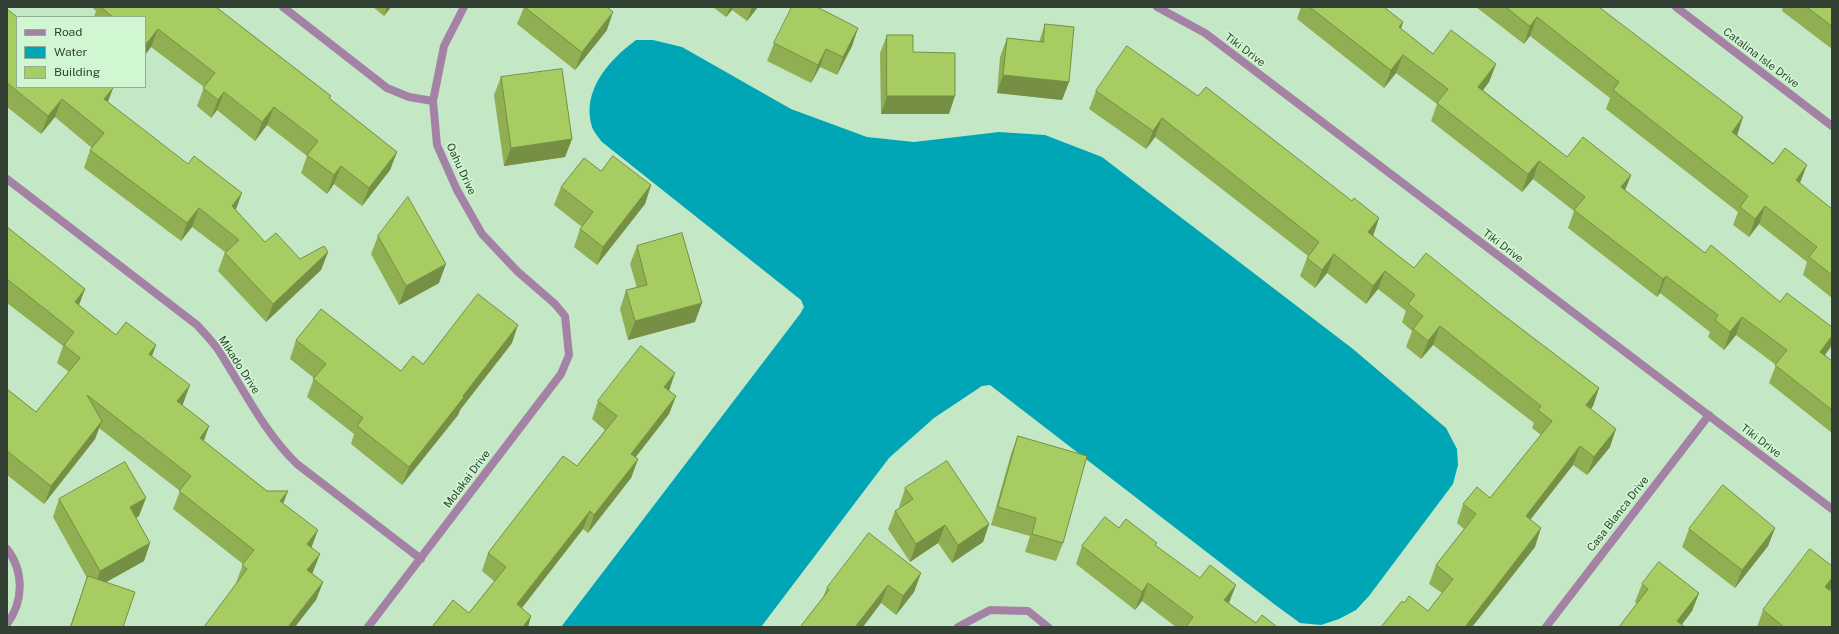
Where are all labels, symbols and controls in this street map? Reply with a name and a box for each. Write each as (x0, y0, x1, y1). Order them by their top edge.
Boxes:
legend (16, 16, 146, 88)
text: Road (54, 25, 82, 39)
street label: Catalina Isle Drive (1720, 25, 1802, 91)
street label: Tiki Drive (1222, 31, 1268, 69)
text: Water (54, 45, 87, 59)
text: Building (54, 65, 100, 79)
street label: Oahu Drive (443, 141, 479, 197)
street label: Tiki Drive (1480, 227, 1526, 265)
street label: Mikado Drive (215, 334, 263, 396)
street label: Tiki Drive (1738, 422, 1784, 460)
street label: Molakai Drive (441, 447, 493, 511)
street label: Casa Blanca Drive (1584, 474, 1652, 554)

